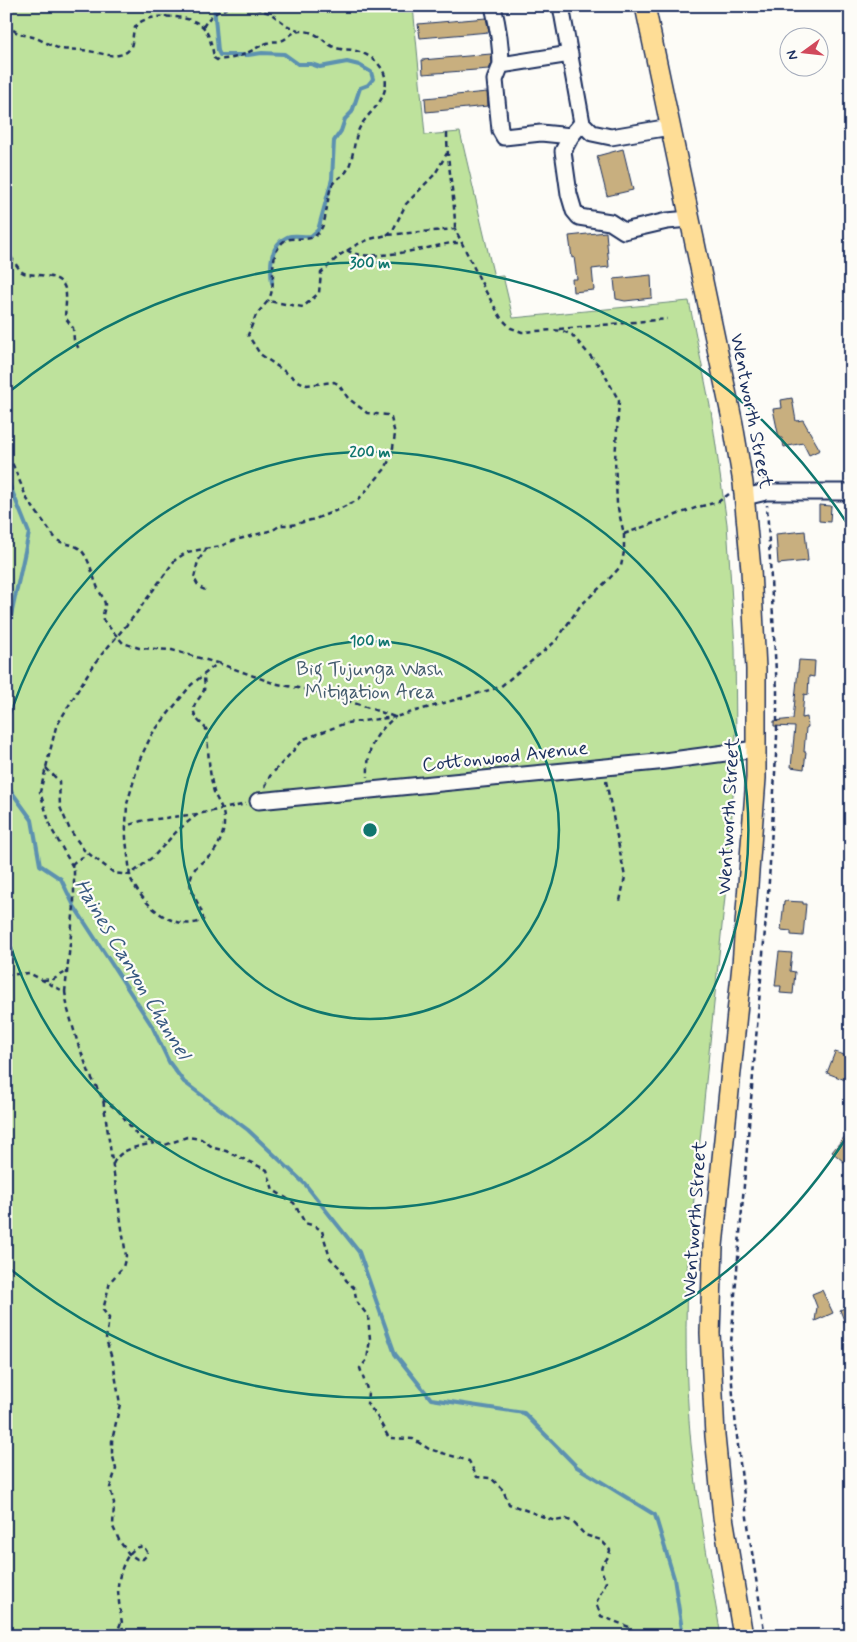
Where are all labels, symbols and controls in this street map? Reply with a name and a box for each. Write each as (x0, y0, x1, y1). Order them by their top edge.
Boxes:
north arrow (780, 28, 830, 78)
text: N (783, 48, 802, 62)
text: 300 m (350, 254, 390, 274)
street label: Wentworth Street (723, 331, 779, 491)
text: 200 m (350, 443, 391, 463)
text: 100 m (350, 632, 390, 652)
park label: Big Tujunga Wash Mitigation Area (296, 656, 444, 706)
street label: Cottonwood Avenue (421, 735, 590, 779)
street label: Wentworth Street (711, 736, 747, 895)
centre of rings (361, 821, 379, 839)
water label: Haines Canyon Channel (67, 874, 198, 1067)
street label: Wentworth Street (676, 1139, 714, 1298)

